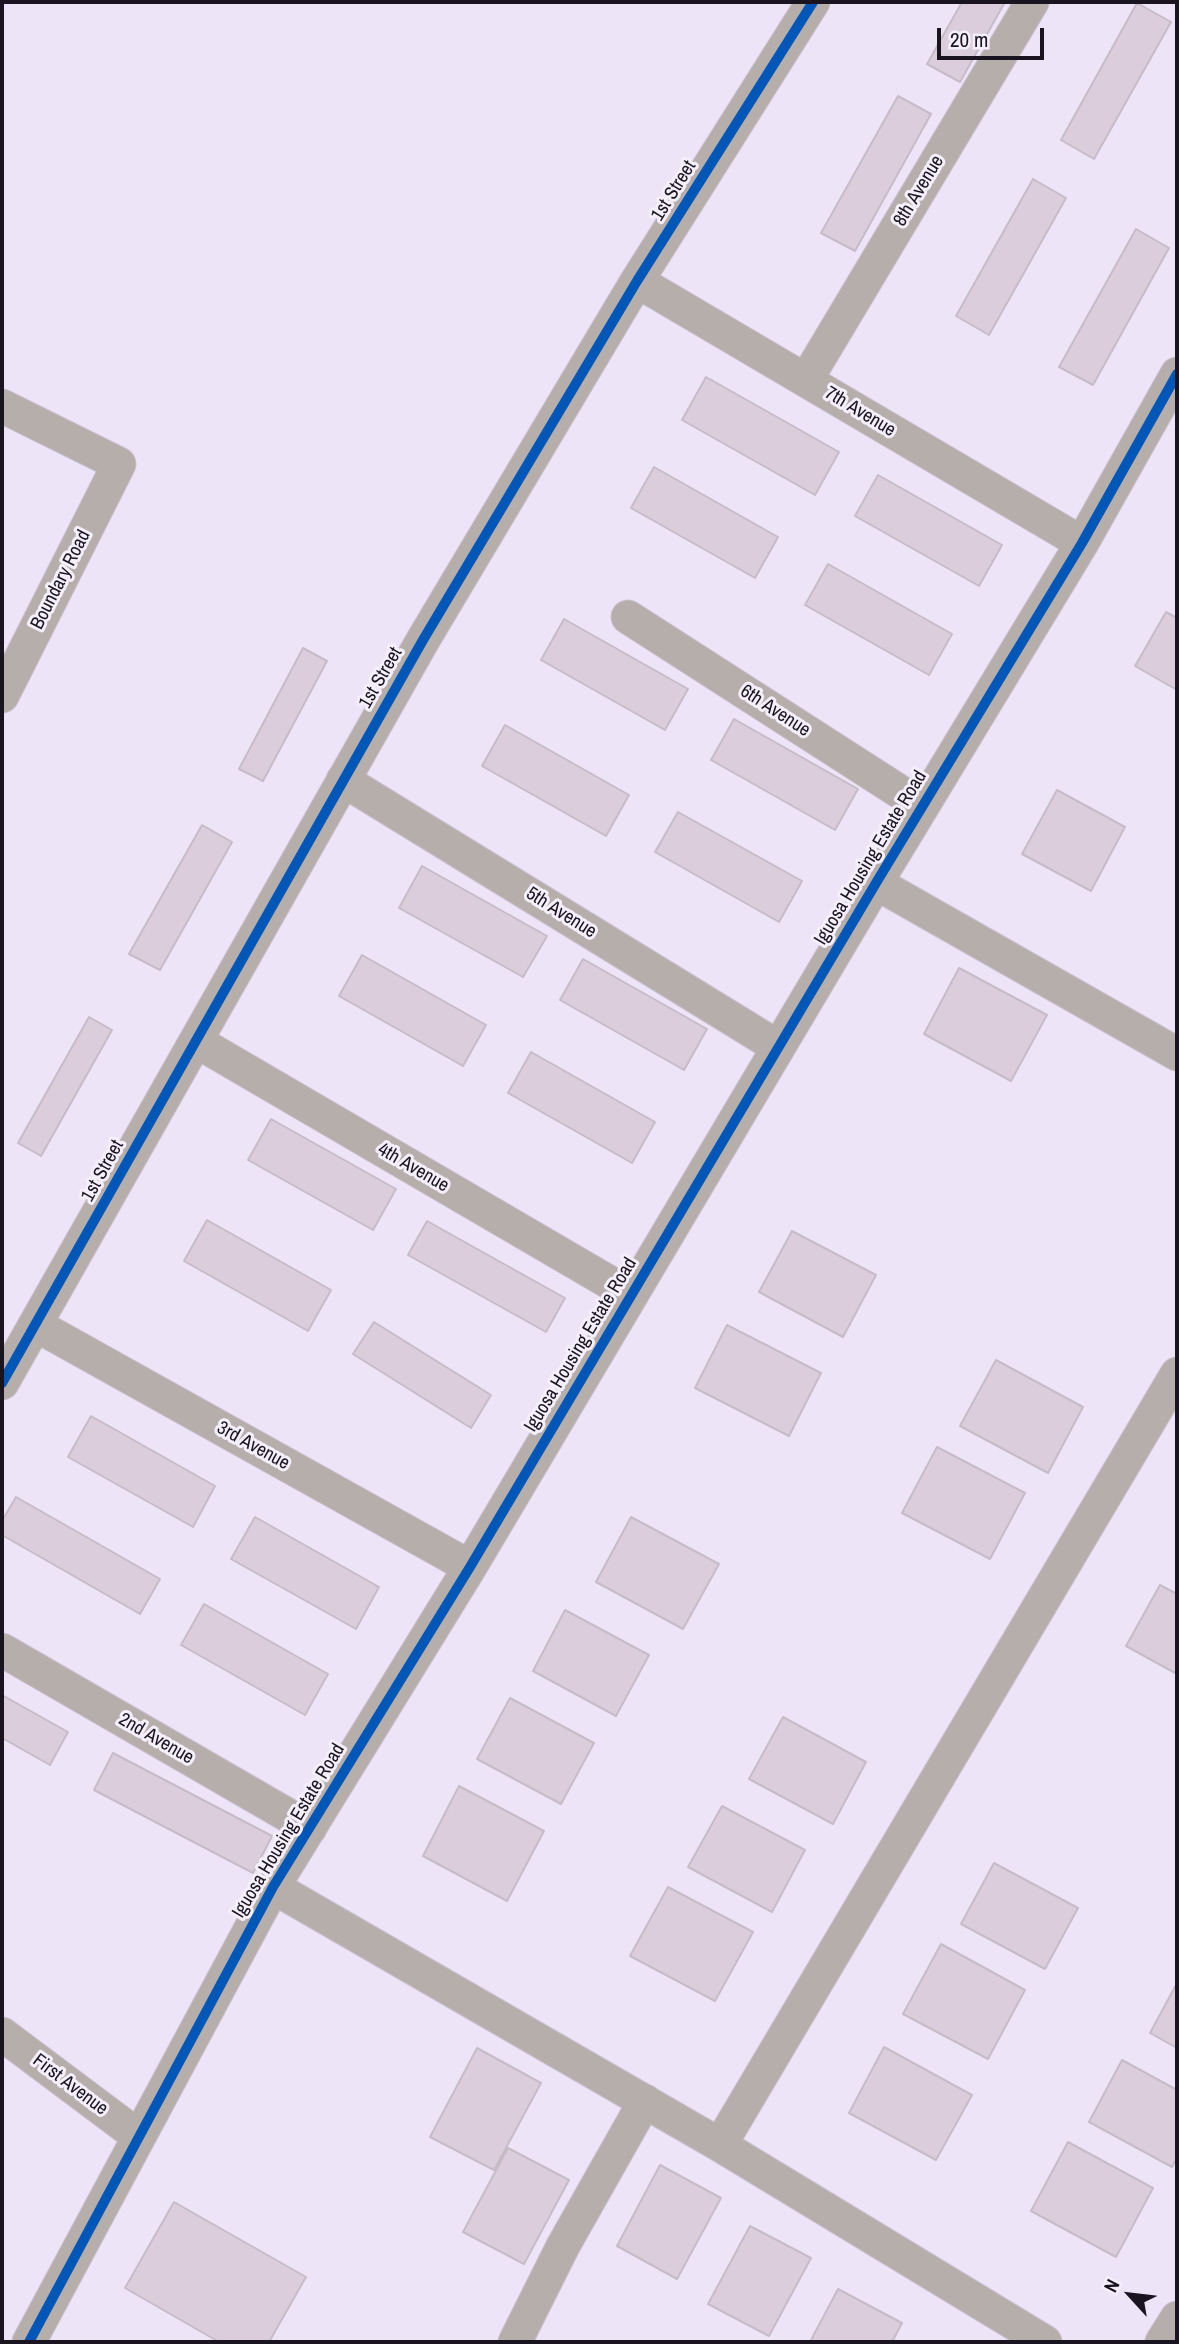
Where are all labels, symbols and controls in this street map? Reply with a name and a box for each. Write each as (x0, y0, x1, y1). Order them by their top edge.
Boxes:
scale bar (941, 14, 1048, 58)
text: 20 m (950, 25, 988, 54)
street label: 8th Avenue (889, 151, 949, 231)
street label: 1st Street (647, 157, 701, 225)
street label: 7th Avenue (820, 382, 900, 442)
street label: Boundary Road (26, 527, 96, 633)
street label: 1st Street (354, 643, 408, 713)
street label: 6th Avenue (736, 680, 814, 742)
street label: Iguosa Housing Estate Road (810, 767, 932, 949)
street label: 5th Avenue (522, 883, 600, 943)
street label: 1st Street (77, 1136, 129, 1206)
street label: 4th Avenue (373, 1138, 453, 1198)
street label: Iguosa Housing Estate Road (520, 1254, 642, 1436)
street label: 3rd Avenue (213, 1417, 293, 1475)
street label: 2nd Avenue (114, 1708, 198, 1770)
street label: Iguosa Housing Estate Road (228, 1740, 350, 1922)
street label: First Avenue (28, 2049, 112, 2121)
north arrow (1095, 2260, 1165, 2330)
text: N (1097, 2275, 1125, 2296)

